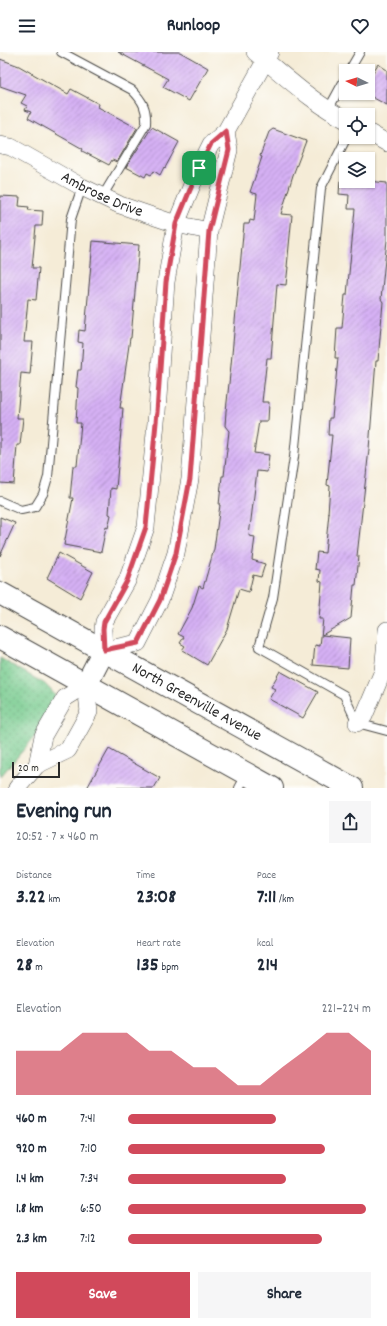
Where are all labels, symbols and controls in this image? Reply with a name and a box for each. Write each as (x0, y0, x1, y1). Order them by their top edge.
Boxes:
text: Runloop (167, 14, 220, 39)
icon: menu (16, 15, 38, 37)
icon: heart (349, 15, 371, 37)
north arrow (339, 64, 375, 100)
map controls (339, 64, 375, 188)
button: locate (339, 108, 375, 144)
pin (182, 151, 216, 185)
button: layers (339, 152, 375, 188)
icon: arrive (188, 157, 210, 179)
street label: Ambrose Drive (57, 166, 146, 223)
street label: North Greenville Avenue (128, 657, 266, 747)
scale bar (12, 760, 60, 779)
text: 20 m (18, 761, 39, 777)
text: Evening run (16, 797, 112, 828)
button: share (329, 801, 371, 843)
text: 20:52 · 7 × 460 m (16, 828, 98, 847)
text: Distance (16, 868, 52, 884)
text: Time (136, 868, 155, 884)
text: Pace (257, 868, 276, 884)
text: 3.22 (16, 884, 46, 912)
text: 23:08 (136, 884, 176, 912)
text: 7:11 (257, 884, 276, 912)
text: km (46, 892, 60, 908)
text: /km (276, 892, 294, 908)
text: Elevation (16, 936, 54, 952)
text: Heart rate (136, 936, 181, 952)
text: kcal (257, 936, 273, 952)
text: 28 (16, 952, 33, 980)
text: 135 (136, 952, 159, 980)
text: 214 (257, 952, 278, 980)
text: m (33, 960, 43, 976)
text: bpm (159, 960, 179, 976)
text: Elevation (16, 1000, 61, 1019)
text: 221–224 m (322, 1000, 371, 1019)
text: 460 m (16, 1110, 47, 1129)
text: 7:41 (80, 1110, 95, 1129)
text: 920 m (16, 1140, 47, 1159)
text: 7:10 (80, 1140, 97, 1159)
text: 1.4 km (16, 1170, 44, 1189)
text: 7:34 (80, 1170, 98, 1189)
text: 1.8 km (16, 1200, 43, 1219)
text: 6:50 (80, 1200, 102, 1219)
text: 2.3 km (16, 1230, 47, 1249)
text: 7:12 (80, 1230, 96, 1249)
button: Save (16, 1272, 190, 1318)
button: Share (198, 1272, 371, 1318)

